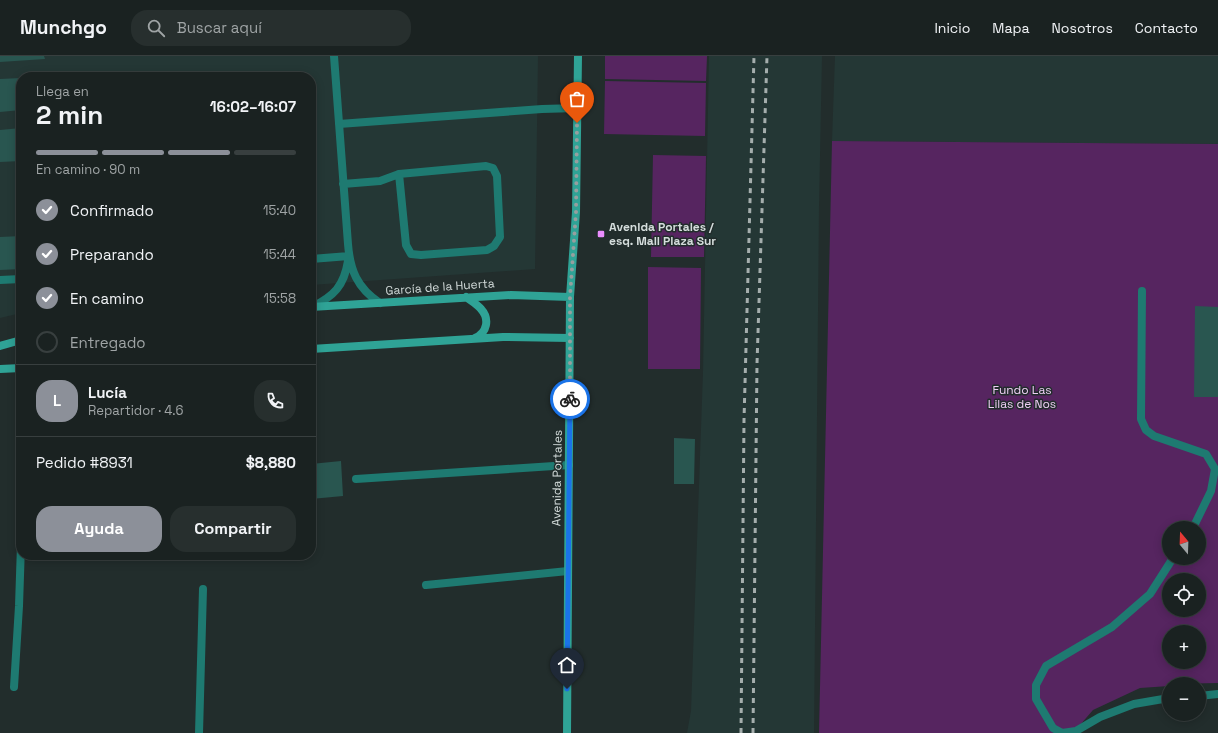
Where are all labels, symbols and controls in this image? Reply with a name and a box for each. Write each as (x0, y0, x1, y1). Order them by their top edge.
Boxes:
search box (131, 10, 411, 46)
text: Munchgo (20, 15, 107, 40)
icon: search (145, 17, 167, 39)
text: Buscar aquí (177, 18, 262, 37)
text: Inicio (934, 19, 970, 37)
text: Mapa (992, 19, 1030, 37)
text: Nosotros (1052, 19, 1113, 37)
text: Contacto (1135, 19, 1198, 37)
pin (560, 82, 594, 123)
text: Llega en (36, 83, 89, 100)
icon: bag (566, 88, 588, 110)
text: 16:02–16:07 (210, 97, 296, 116)
text: 2 min (36, 98, 103, 132)
text: En camino · 90 m (36, 161, 140, 178)
icon: check (36, 199, 58, 221)
text: Confirmado (70, 201, 154, 220)
text: 15:40 (263, 202, 296, 219)
place label: Avenida Portales / esq. Mall Plaza Sur (609, 219, 716, 249)
marker: Avenida Portales / esq. Mall Plaza Sur (596, 229, 606, 239)
icon: check (36, 243, 58, 265)
text: Preparando (70, 245, 154, 264)
text: 15:44 (263, 246, 296, 263)
street label: García de la Huerta (385, 275, 495, 299)
icon: check (36, 287, 58, 309)
text: En camino (70, 289, 144, 308)
text: 15:58 (264, 290, 296, 307)
text: Entregado (70, 333, 146, 352)
courier (550, 379, 590, 419)
button: phone (254, 380, 296, 422)
park label: Fundo Las Lilas de Nos (988, 382, 1056, 412)
text: Lucía (88, 383, 127, 402)
icon: bike (559, 388, 581, 410)
text: L (53, 391, 61, 410)
text: Repartidor · 4.6 (88, 402, 184, 419)
street label: Avenida Portales (548, 430, 566, 526)
text: Pedido #8931 (36, 453, 133, 472)
text: $8,880 (246, 453, 296, 472)
button: Ayuda (36, 506, 162, 552)
button: Compartir (170, 506, 296, 552)
north arrow (1162, 521, 1206, 565)
map controls (1162, 521, 1206, 721)
button: locate (1162, 573, 1206, 617)
button: + (1162, 625, 1206, 669)
pin (550, 648, 584, 689)
icon: home (556, 654, 578, 676)
button: − (1162, 677, 1206, 721)

